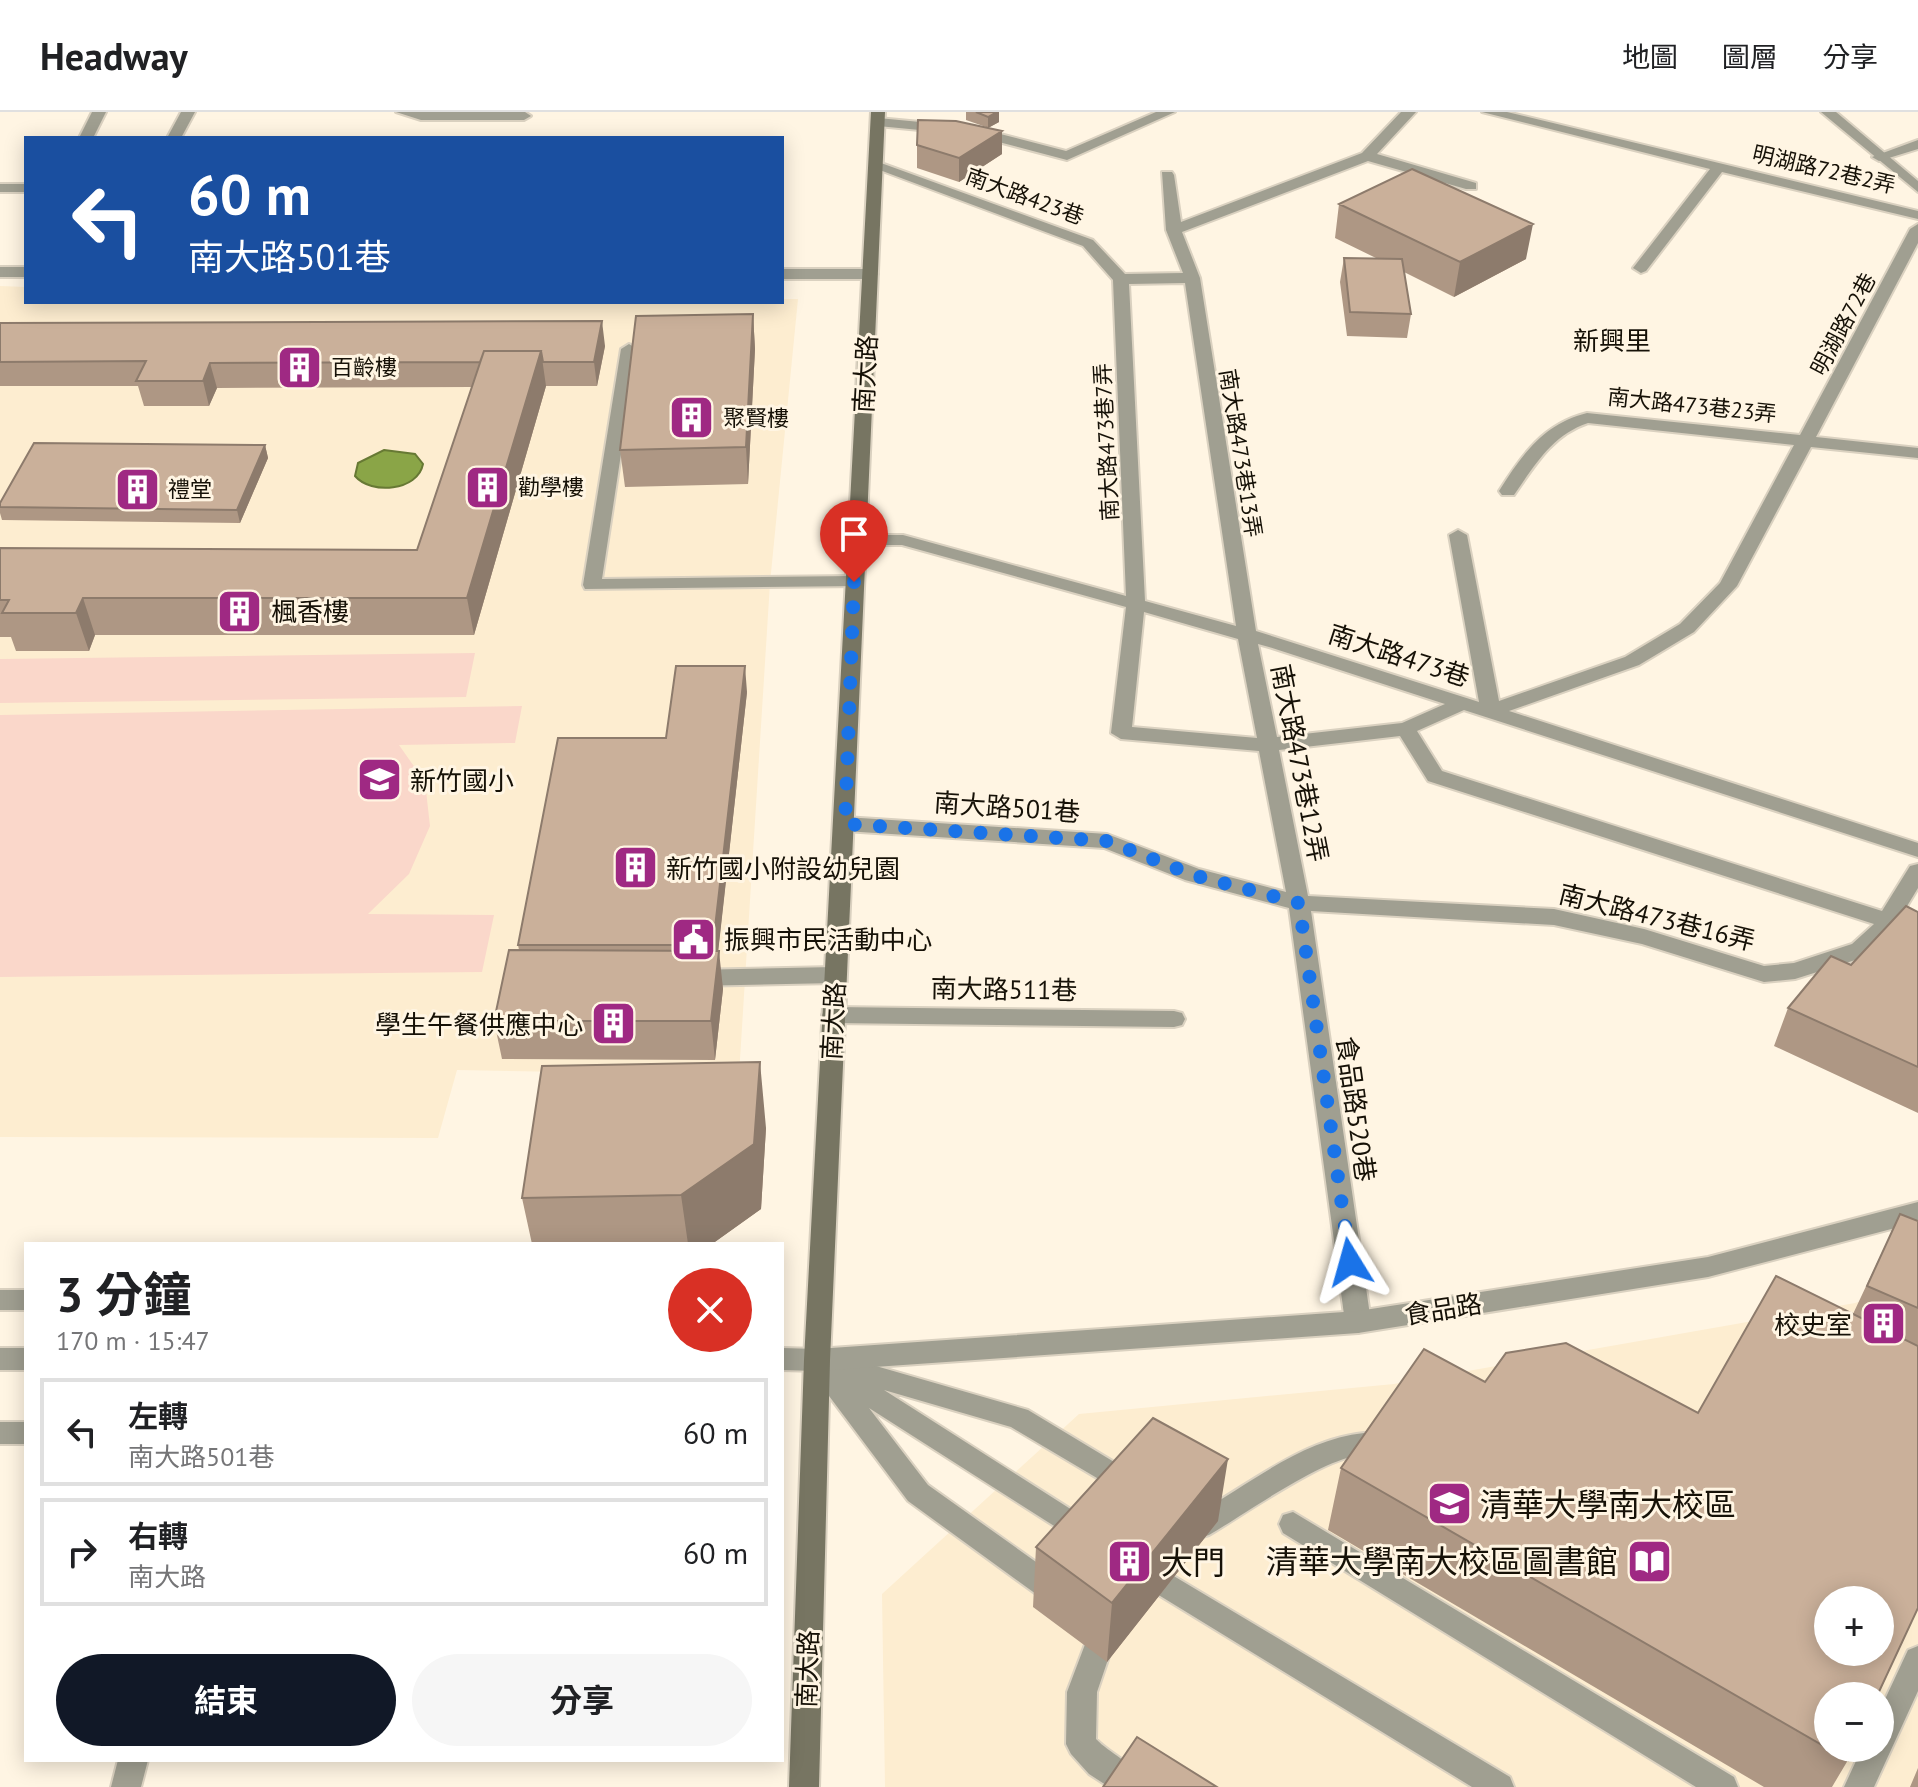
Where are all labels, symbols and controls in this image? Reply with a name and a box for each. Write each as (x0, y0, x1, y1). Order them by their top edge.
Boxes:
text: Headway (40, 31, 188, 80)
text: 地圖 (1622, 38, 1678, 75)
text: 圖層 (1722, 38, 1778, 75)
text: 分享 (1822, 38, 1878, 75)
street label: 明湖路72巷2弄 (1750, 139, 1898, 199)
text: 60 m (188, 158, 311, 230)
street label: 南大路423巷 (962, 162, 1088, 230)
icon: left (56, 168, 160, 272)
text: 南大路501巷 (188, 233, 391, 280)
street label: 明湖路72巷 (1804, 268, 1882, 380)
district label: 新興里 (1573, 324, 1651, 357)
street label: 南大路 (846, 334, 884, 414)
building icon: 百齡樓 (276, 343, 324, 391)
place label: 百齡樓 (331, 353, 397, 381)
street label: 南大路473巷7弄 (1088, 362, 1124, 522)
street label: 南大路473巷13弄 (1214, 367, 1268, 539)
street label: 南大路473巷23弄 (1606, 382, 1778, 428)
building icon: 聚賢樓 (668, 394, 716, 442)
place label: 聚賢樓 (723, 404, 789, 432)
building icon: 勸學樓 (463, 463, 511, 511)
building icon: 禮堂 (113, 465, 161, 513)
place label: 勸學樓 (518, 473, 584, 501)
place label: 禮堂 (168, 475, 212, 503)
pin (820, 500, 888, 582)
icon: arrive (832, 512, 876, 556)
building icon: 楓香樓 (216, 587, 264, 635)
place label: 楓香樓 (271, 595, 349, 628)
street label: 南大路473巷 (1324, 617, 1474, 693)
street label: 南大路473巷12弄 (1265, 661, 1335, 865)
school or university icon: 新竹國小 (355, 756, 403, 804)
place label: 新竹國小 (410, 764, 514, 797)
street label: 南大路501巷 (933, 785, 1081, 829)
building icon: 新竹國小附設幼兒園 (611, 844, 659, 892)
place label: 新竹國小附設幼兒園 (666, 852, 900, 885)
street label: 南大路473巷16弄 (1556, 877, 1758, 957)
public building icon: 振興市民活動中心 (669, 915, 717, 963)
place label: 振興市民活動中心 (724, 923, 932, 956)
street label: 南大路511巷 (930, 971, 1078, 1007)
street label: 南大路 (814, 981, 852, 1061)
building icon: 學生午餐供應中心 (590, 1000, 638, 1048)
place label: 學生午餐供應中心 (375, 1008, 583, 1041)
street label: 食品路520巷 (1329, 1034, 1383, 1184)
position arrow (1308, 1220, 1392, 1304)
text: 3 分鐘 (56, 1263, 191, 1325)
button: close (668, 1268, 752, 1352)
street label: 食品路 (1402, 1287, 1484, 1331)
building icon: 校史室 (1859, 1300, 1907, 1348)
place label: 校史室 (1774, 1308, 1852, 1341)
text: 170 m · 15:47 (56, 1324, 210, 1357)
text: 左轉 (128, 1396, 188, 1435)
icon: left (60, 1410, 104, 1454)
text: 60 m (683, 1413, 748, 1452)
text: 南大路501巷 (128, 1440, 275, 1473)
school or university icon: 清華大學南大校區 (1425, 1480, 1473, 1528)
place label: 清華大學南大校區 (1480, 1483, 1736, 1525)
text: 右轉 (128, 1516, 188, 1555)
icon: right (60, 1530, 104, 1574)
text: 60 m (683, 1533, 748, 1572)
library icon: 清華大學南大校區圖書館 (1625, 1537, 1673, 1585)
building icon: 大門 (1106, 1538, 1154, 1586)
place label: 清華大學南大校區圖書館 (1266, 1540, 1618, 1582)
place label: 大門 (1161, 1541, 1225, 1583)
text: 南大路 (128, 1560, 206, 1593)
map controls (1814, 1586, 1894, 1762)
button: + (1814, 1586, 1894, 1666)
street label: 南大路 (789, 1629, 825, 1709)
button: 結束 (56, 1654, 396, 1746)
button: 分享 (412, 1654, 752, 1746)
button: − (1814, 1682, 1894, 1762)

